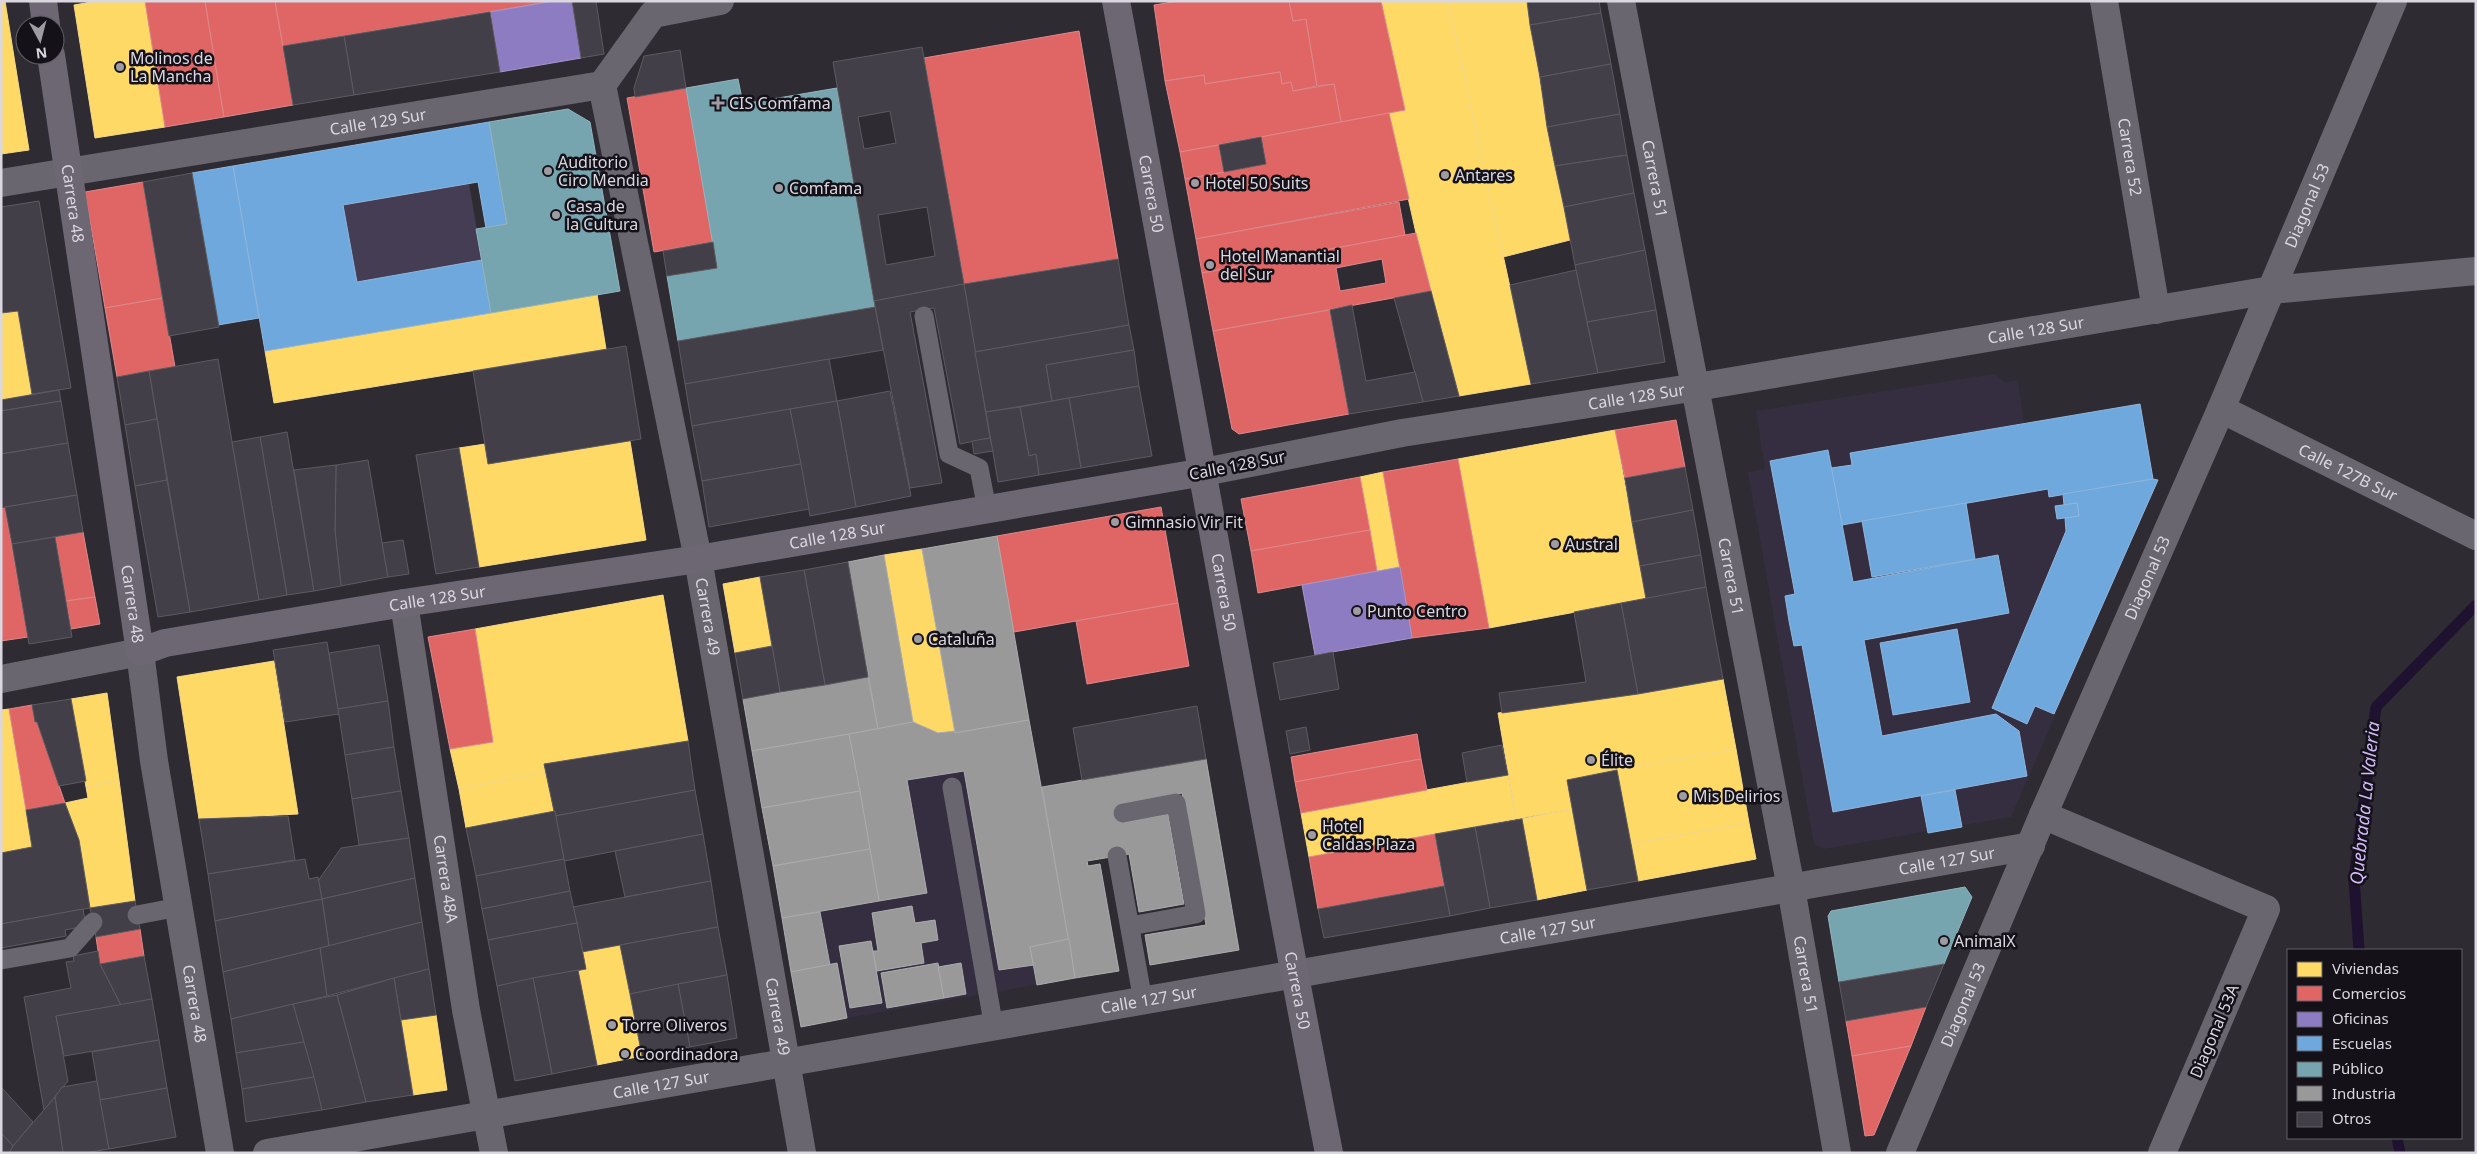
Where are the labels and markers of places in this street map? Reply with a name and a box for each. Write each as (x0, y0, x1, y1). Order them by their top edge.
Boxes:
place label: Molinos de La Mancha (130, 47, 213, 87)
marker: Molinos de La Mancha (114, 61, 126, 73)
place label: CIS Comfama (729, 92, 831, 114)
marker: CIS Comfama (711, 96, 725, 110)
place label: Auditorio Ciro Mendia (558, 151, 649, 191)
place label: Antares (1455, 164, 1513, 186)
marker: Auditorio Ciro Mendia (542, 165, 554, 177)
marker: Antares (1439, 169, 1451, 181)
place label: Hotel 50 Suits (1205, 172, 1308, 194)
place label: Comfama (789, 177, 862, 199)
marker: Hotel 50 Suits (1189, 177, 1201, 189)
marker: Comfama (773, 182, 785, 194)
place label: Casa de la Cultura (566, 195, 638, 235)
marker: Casa de la Cultura (550, 209, 562, 221)
place label: Hotel Manantial del Sur (1220, 245, 1340, 285)
marker: Hotel Manantial del Sur (1204, 259, 1216, 271)
place label: Gimnasio Vir Fit (1125, 511, 1243, 533)
marker: Gimnasio Vir Fit (1109, 516, 1121, 528)
place label: Austral (1565, 533, 1618, 555)
marker: Austral (1549, 538, 1561, 550)
place label: Punto Centro (1367, 600, 1467, 622)
marker: Punto Centro (1351, 605, 1363, 617)
place label: Cataluña (928, 628, 995, 650)
marker: Cataluña (912, 633, 924, 645)
place label: Élite (1601, 749, 1633, 771)
marker: Élite (1585, 754, 1597, 766)
place label: Mis Delirios (1693, 785, 1781, 807)
marker: Mis Delirios (1677, 790, 1689, 802)
place label: Hotel Caldas Plaza (1322, 815, 1415, 855)
marker: Hotel Caldas Plaza (1306, 829, 1318, 841)
place label: AnimalX (1954, 930, 2016, 952)
marker: AnimalX (1938, 935, 1950, 947)
place label: Torre Oliveros (622, 1014, 727, 1036)
marker: Torre Oliveros (606, 1019, 618, 1031)
place label: Coordinadora (635, 1043, 738, 1065)
marker: Coordinadora (619, 1048, 631, 1060)

